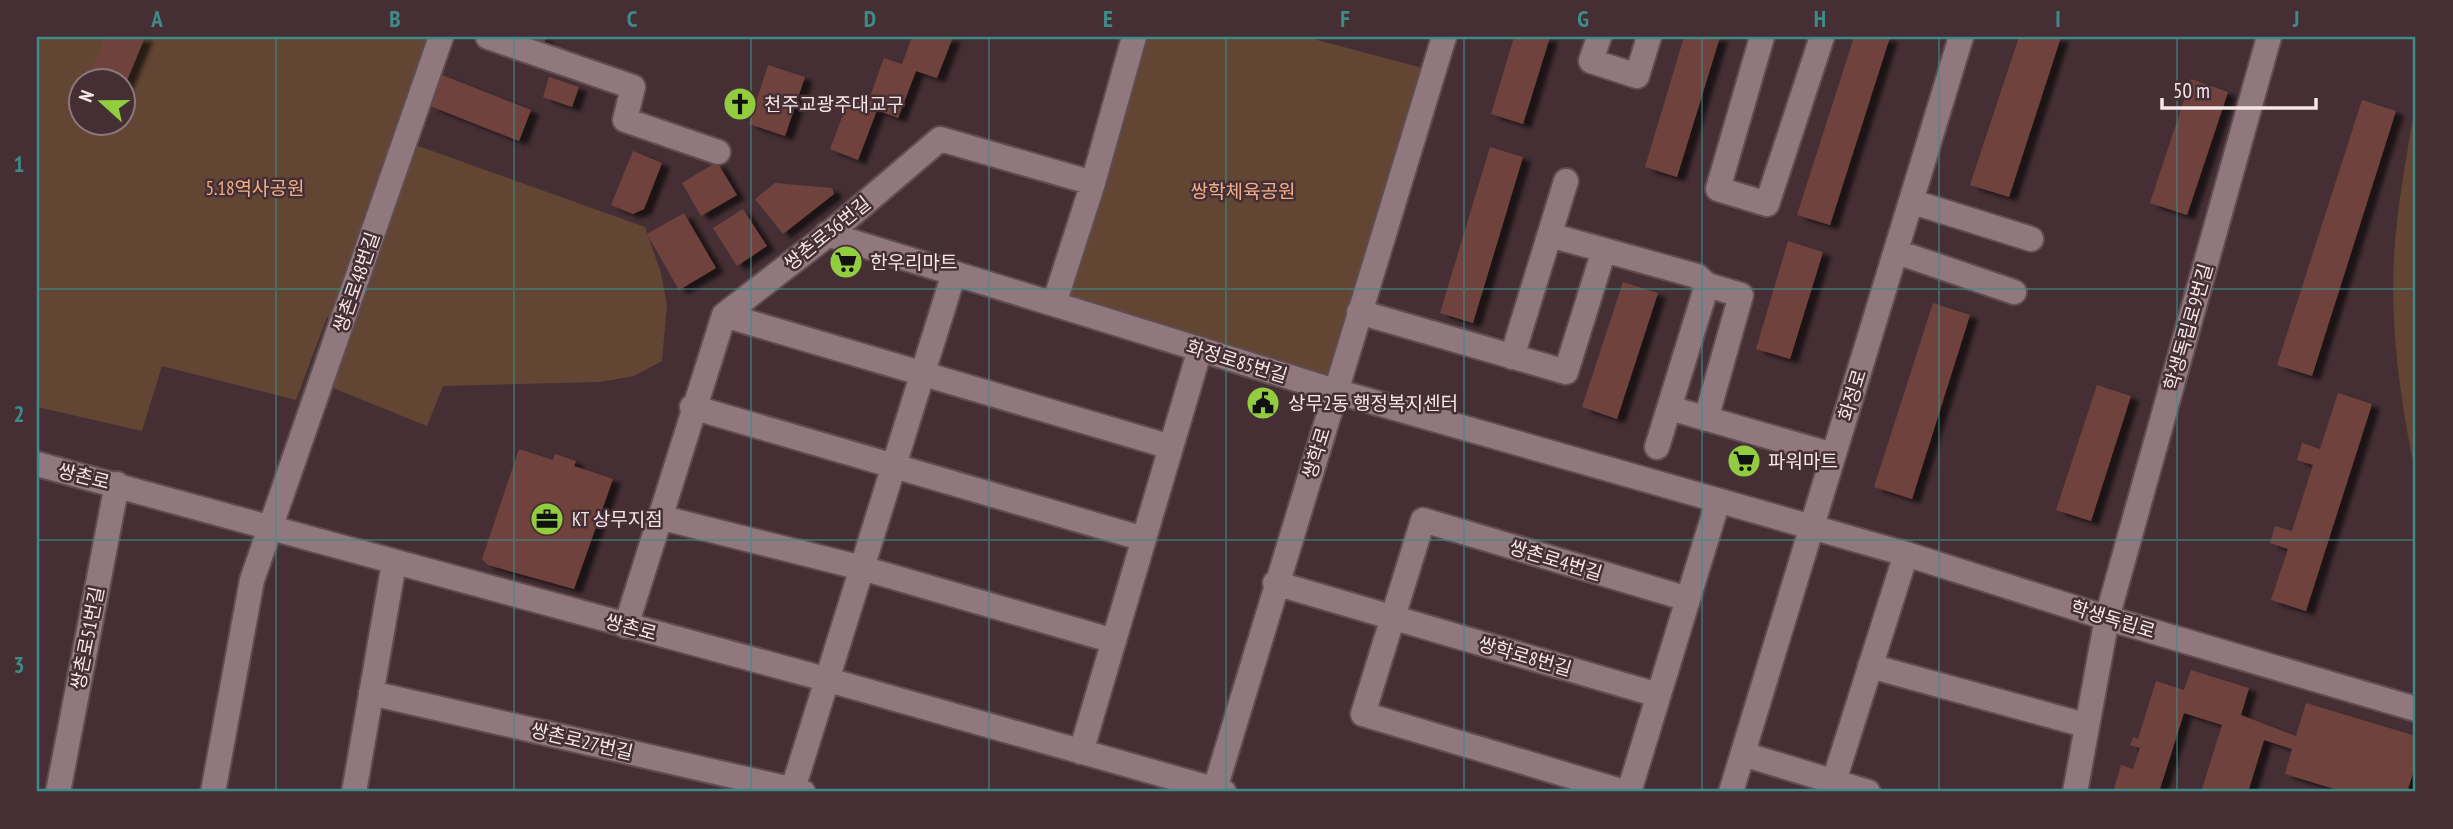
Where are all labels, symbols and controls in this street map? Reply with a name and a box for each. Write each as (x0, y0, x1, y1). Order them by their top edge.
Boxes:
text: A (150, 4, 163, 33)
text: B (389, 4, 401, 33)
text: C (627, 4, 638, 33)
text: D (864, 4, 876, 33)
text: E (1103, 4, 1113, 33)
text: F (1340, 4, 1350, 33)
text: G (1577, 4, 1589, 33)
text: H (1814, 4, 1826, 33)
text: I (2055, 4, 2061, 33)
text: J (2292, 4, 2299, 33)
north arrow (66, 66, 136, 136)
scale bar (2162, 66, 2316, 110)
text: 50 m (2173, 77, 2210, 104)
church icon: 천주교광주대교구 (721, 85, 759, 123)
text: N (73, 87, 99, 105)
place label: 천주교광주대교구 (764, 92, 904, 116)
text: 1 (14, 149, 25, 178)
park label: 5.18역사공원 (206, 176, 304, 200)
park label: 쌍학체육공원 (1191, 179, 1295, 203)
street label: 쌍촌로36번길 (779, 191, 875, 275)
street label: 쌍촌로48번길 (328, 229, 384, 335)
supermarket icon: 한우리마트 (827, 243, 865, 281)
place label: 한우리마트 (870, 250, 957, 274)
street label: 학생독립로9번길 (2158, 261, 2218, 393)
street label: 화정로85번길 (1184, 334, 1290, 388)
street label: 화정로 (1833, 366, 1871, 424)
public building icon: 상무2동 행정복지센터 (1244, 384, 1282, 422)
place label: 상무2동 행정복지센터 (1288, 391, 1458, 415)
text: 2 (14, 399, 25, 428)
street label: 쌍학로 (1297, 424, 1335, 482)
supermarket icon: 파워마트 (1725, 442, 1763, 480)
place label: 파워마트 (1768, 449, 1838, 473)
street label: 쌍촌로 (56, 458, 112, 494)
office icon: KT 상무지점 (528, 500, 566, 538)
place label: KT 상무지점 (572, 507, 663, 531)
street label: 쌍촌로4번길 (1507, 534, 1605, 586)
street label: 쌍촌로51번길 (65, 584, 109, 692)
street label: 학생독립로 (2068, 595, 2158, 643)
street label: 쌍촌로 (603, 609, 659, 645)
street label: 쌍학로8번길 (1476, 631, 1574, 681)
text: 3 (14, 650, 25, 679)
street label: 쌍촌로27번길 (528, 718, 636, 764)

